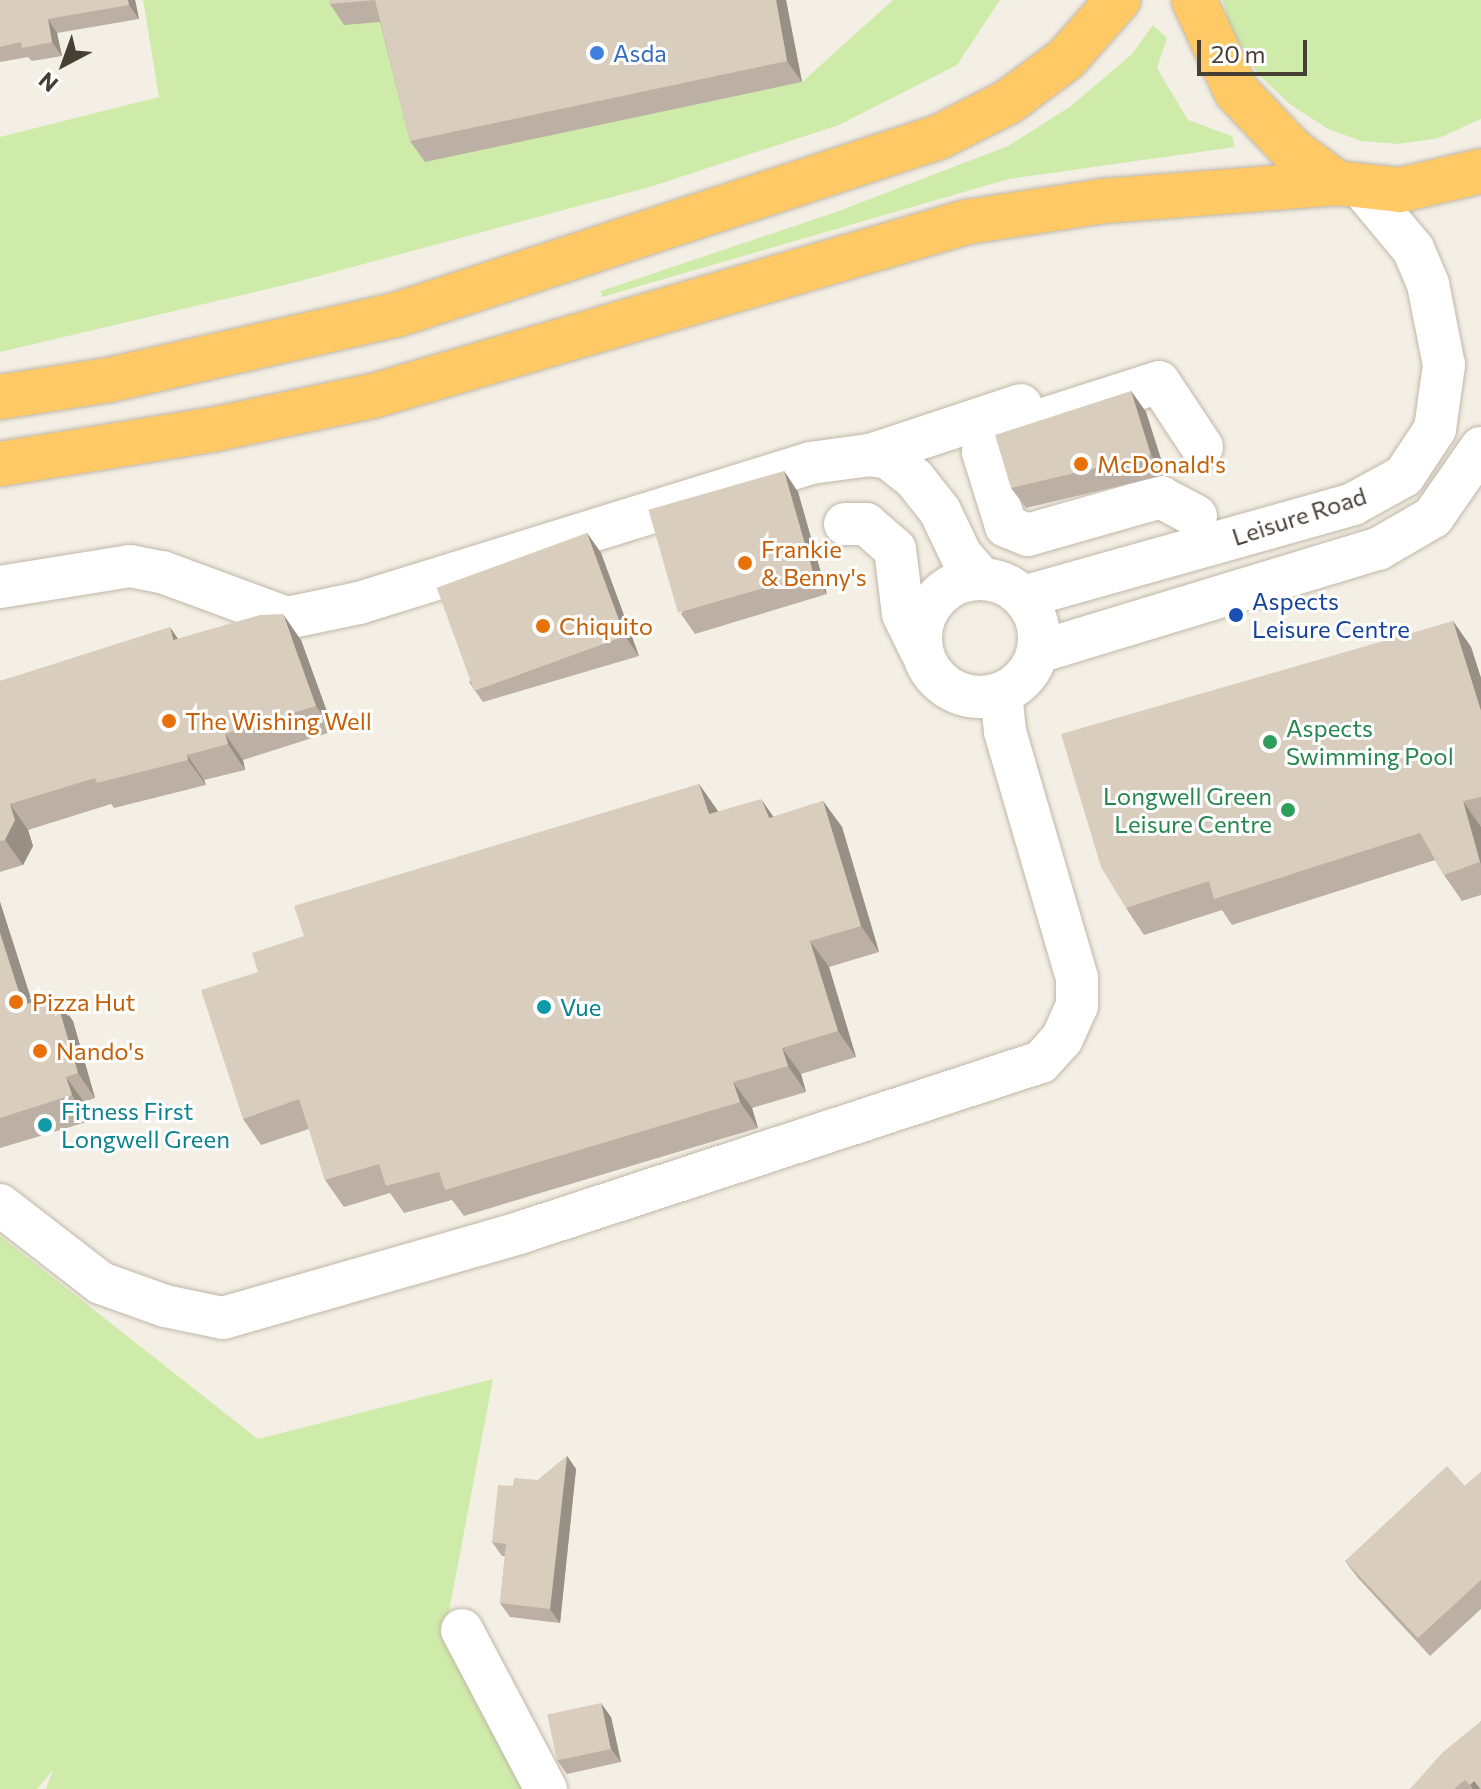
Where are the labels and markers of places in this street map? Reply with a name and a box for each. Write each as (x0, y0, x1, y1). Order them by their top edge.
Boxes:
place label: Asda (613, 39, 667, 67)
marker: Asda (588, 44, 606, 62)
place label: McDonald's (1097, 450, 1226, 478)
marker: McDonald's (1072, 455, 1090, 473)
place label: Frankie & Benny's (761, 535, 867, 591)
marker: Frankie & Benny's (736, 554, 754, 572)
place label: Aspects Leisure Centre (1252, 587, 1410, 643)
marker: Aspects Leisure Centre (1227, 606, 1245, 624)
place label: Chiquito (559, 612, 653, 640)
marker: Chiquito (534, 617, 552, 635)
place label: The Wishing Well (185, 707, 372, 735)
marker: The Wishing Well (160, 712, 178, 730)
place label: Aspects Swimming Pool (1286, 714, 1454, 770)
marker: Aspects Swimming Pool (1261, 733, 1279, 751)
place label: Longwell Green Leisure Centre (1103, 782, 1272, 838)
marker: Longwell Green Leisure Centre (1279, 801, 1297, 819)
place label: Pizza Hut (32, 988, 135, 1016)
marker: Pizza Hut (7, 993, 25, 1011)
place label: Vue (560, 993, 601, 1021)
marker: Vue (535, 998, 553, 1016)
place label: Nando's (56, 1037, 144, 1065)
marker: Nando's (31, 1042, 49, 1060)
place label: Fitness First Longwell Green (61, 1097, 230, 1153)
marker: Fitness First Longwell Green (36, 1116, 54, 1134)

